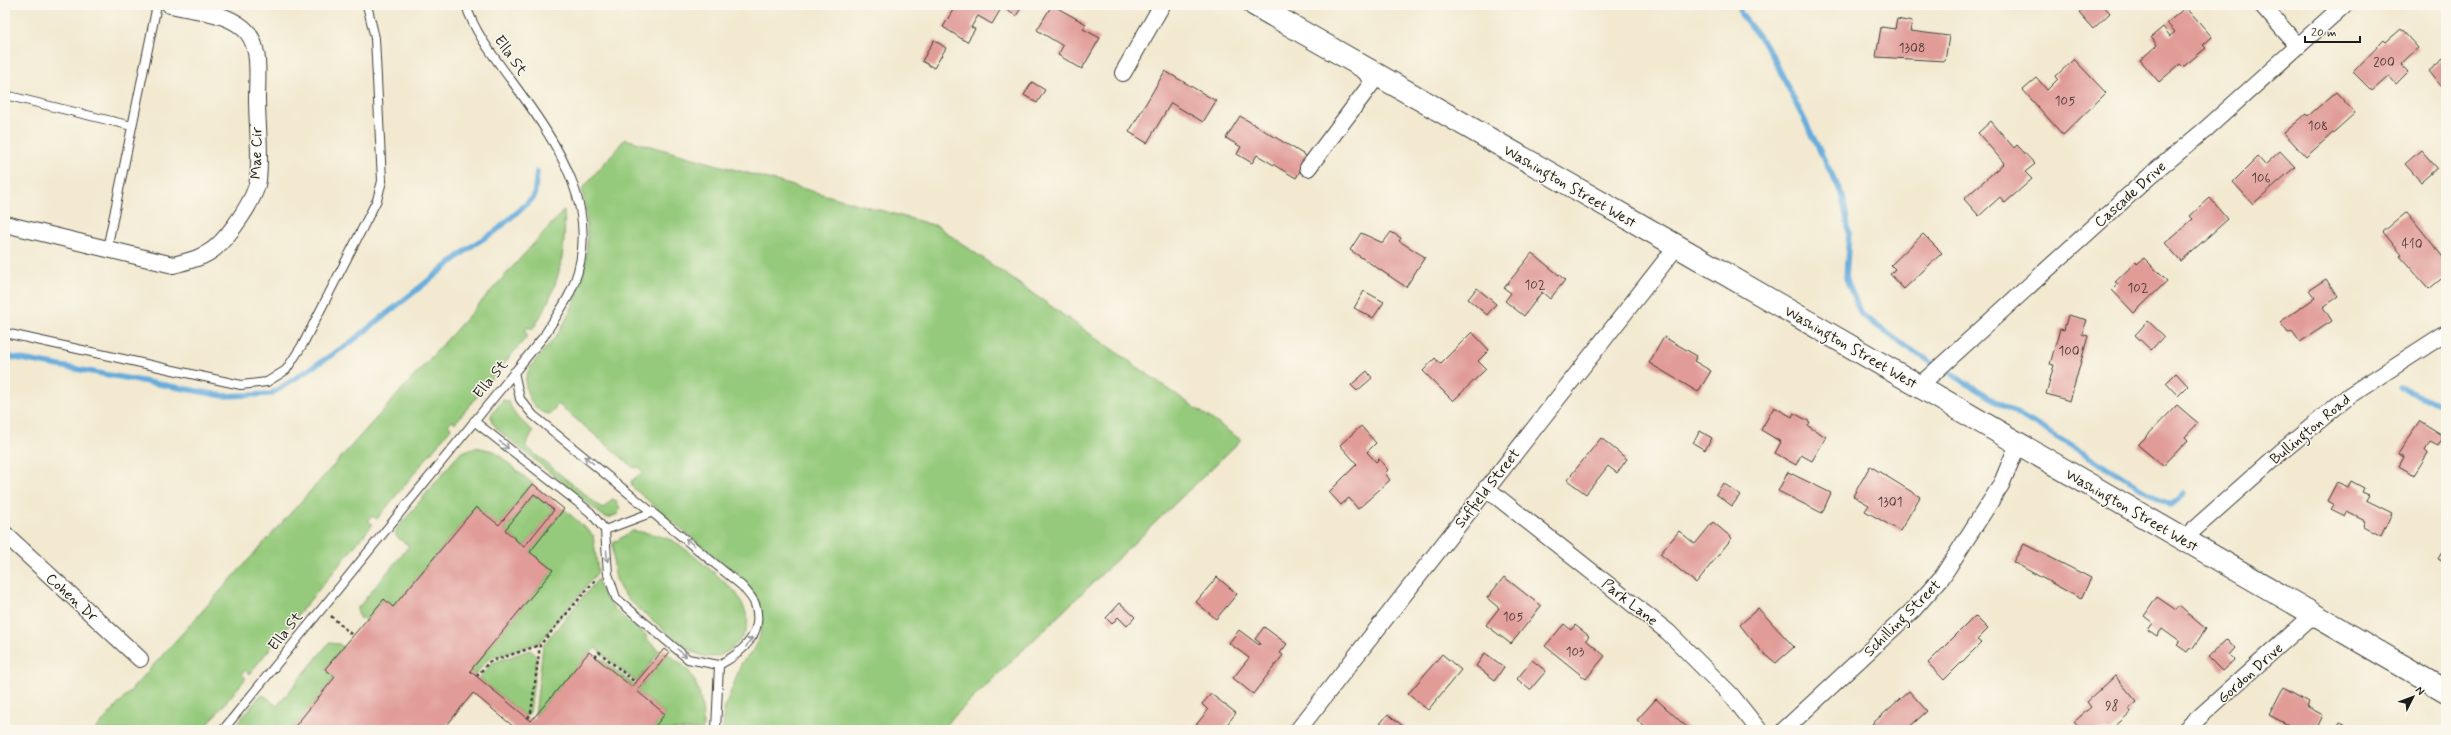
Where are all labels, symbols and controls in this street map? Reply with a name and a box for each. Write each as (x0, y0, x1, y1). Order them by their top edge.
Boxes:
scale bar (2305, 18, 2360, 44)
text: 20 m (2311, 25, 2337, 41)
street label: Ella St (489, 32, 531, 80)
house number: 1308 (1899, 40, 1925, 57)
house number: 200 (2373, 54, 2395, 71)
house number: 105 (2055, 93, 2075, 110)
house number: 108 (2308, 118, 2328, 135)
street label: Mae Cir (247, 126, 267, 179)
street label: Washington Street West (1499, 141, 1640, 234)
street label: Cascade Drive (2090, 157, 2171, 232)
house number: 106 (2251, 170, 2271, 187)
house number: 410 (2402, 236, 2423, 253)
house number: 102 (1525, 277, 1546, 294)
house number: 102 (2128, 280, 2149, 297)
street label: Washington Street West (1780, 302, 1921, 395)
house number: 100 (2058, 343, 2080, 360)
street label: Ella St (469, 356, 513, 403)
street label: Bullington Road (2266, 390, 2356, 470)
one-way arrow (498, 441, 509, 450)
street label: Suffield Street (1451, 445, 1525, 532)
one-way arrow (584, 456, 595, 465)
street label: Washington Street West (2061, 465, 2202, 558)
house number: 1301 (1878, 494, 1902, 511)
one-way arrow (685, 538, 696, 546)
one-way arrow (603, 549, 610, 562)
street label: Cohen Dr (41, 569, 102, 627)
street label: Park Lane (1597, 575, 1662, 631)
street label: Schilling Street (1860, 576, 1946, 662)
street label: Ella St (264, 608, 308, 655)
house number: 105 (1503, 609, 1523, 626)
one-way arrow (744, 636, 753, 647)
street label: Gordon Drive (2214, 639, 2288, 709)
house number: 103 (1566, 644, 1585, 661)
one-way arrow (676, 649, 687, 658)
north arrow (2393, 677, 2433, 717)
text: N (2412, 684, 2427, 698)
house number: 98 (2105, 698, 2119, 715)

